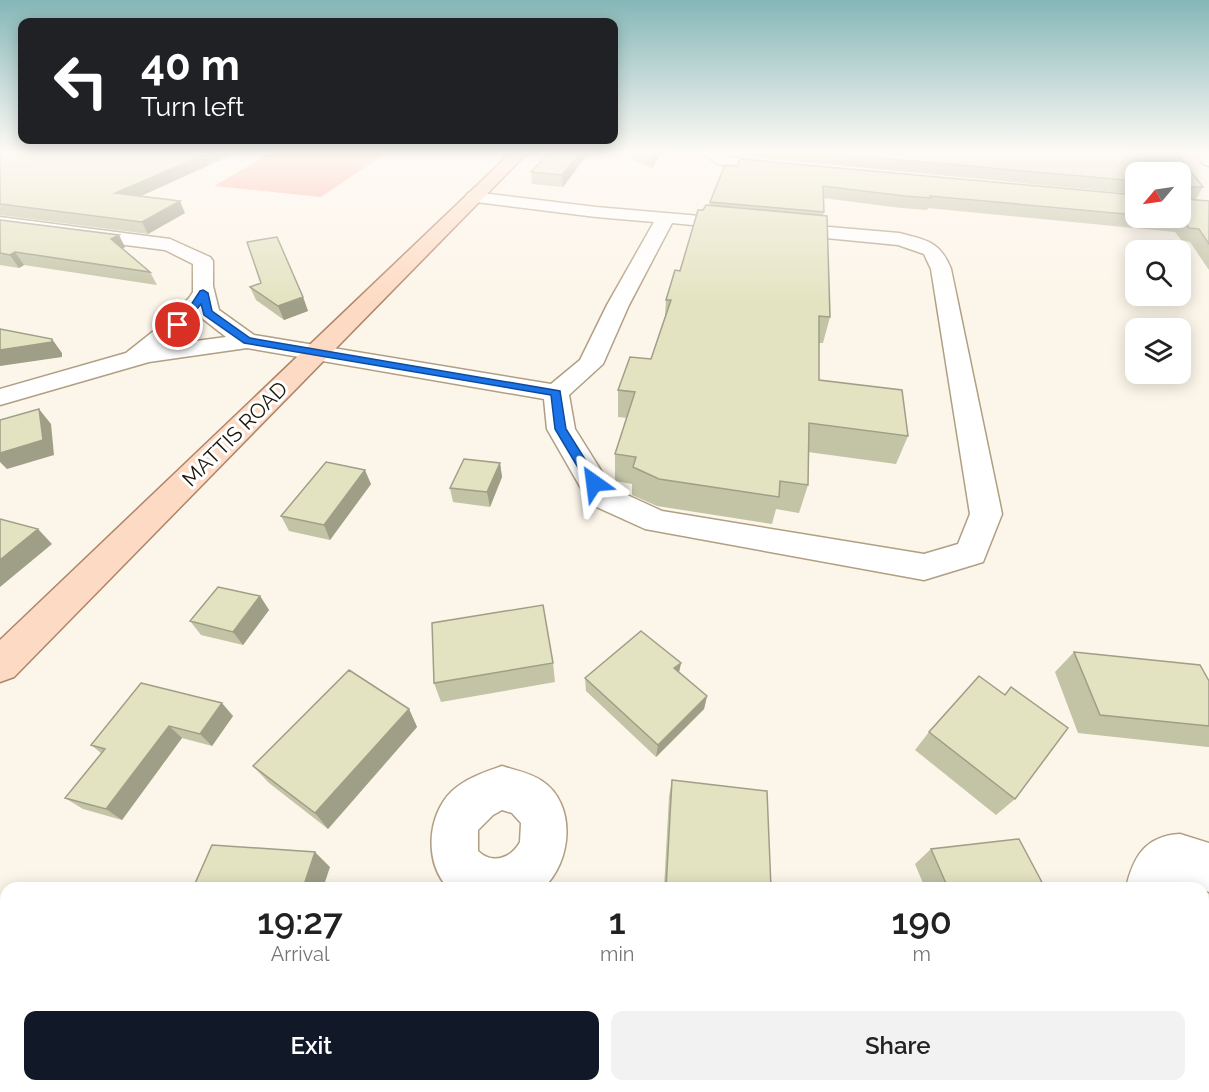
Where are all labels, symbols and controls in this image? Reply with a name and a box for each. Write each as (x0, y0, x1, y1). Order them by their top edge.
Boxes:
text: 40 m (141, 41, 240, 90)
icon: left (42, 42, 120, 120)
text: Turn left (141, 91, 244, 122)
north arrow (1125, 162, 1191, 228)
map controls (1125, 162, 1191, 384)
button: search (1125, 240, 1191, 306)
pin (152, 299, 203, 350)
icon: arrive (161, 308, 194, 341)
button: layers (1125, 318, 1191, 384)
street label: MATTIS ROAD (177, 376, 292, 491)
position arrow (562, 451, 626, 515)
text: 19:27 (257, 900, 343, 942)
text: 1 (609, 900, 626, 942)
text: 190 (892, 900, 952, 942)
text: Arrival (271, 942, 329, 966)
text: min (600, 942, 634, 966)
text: m (913, 942, 931, 966)
button: Exit (24, 1011, 599, 1080)
button: Share (611, 1011, 1185, 1080)

